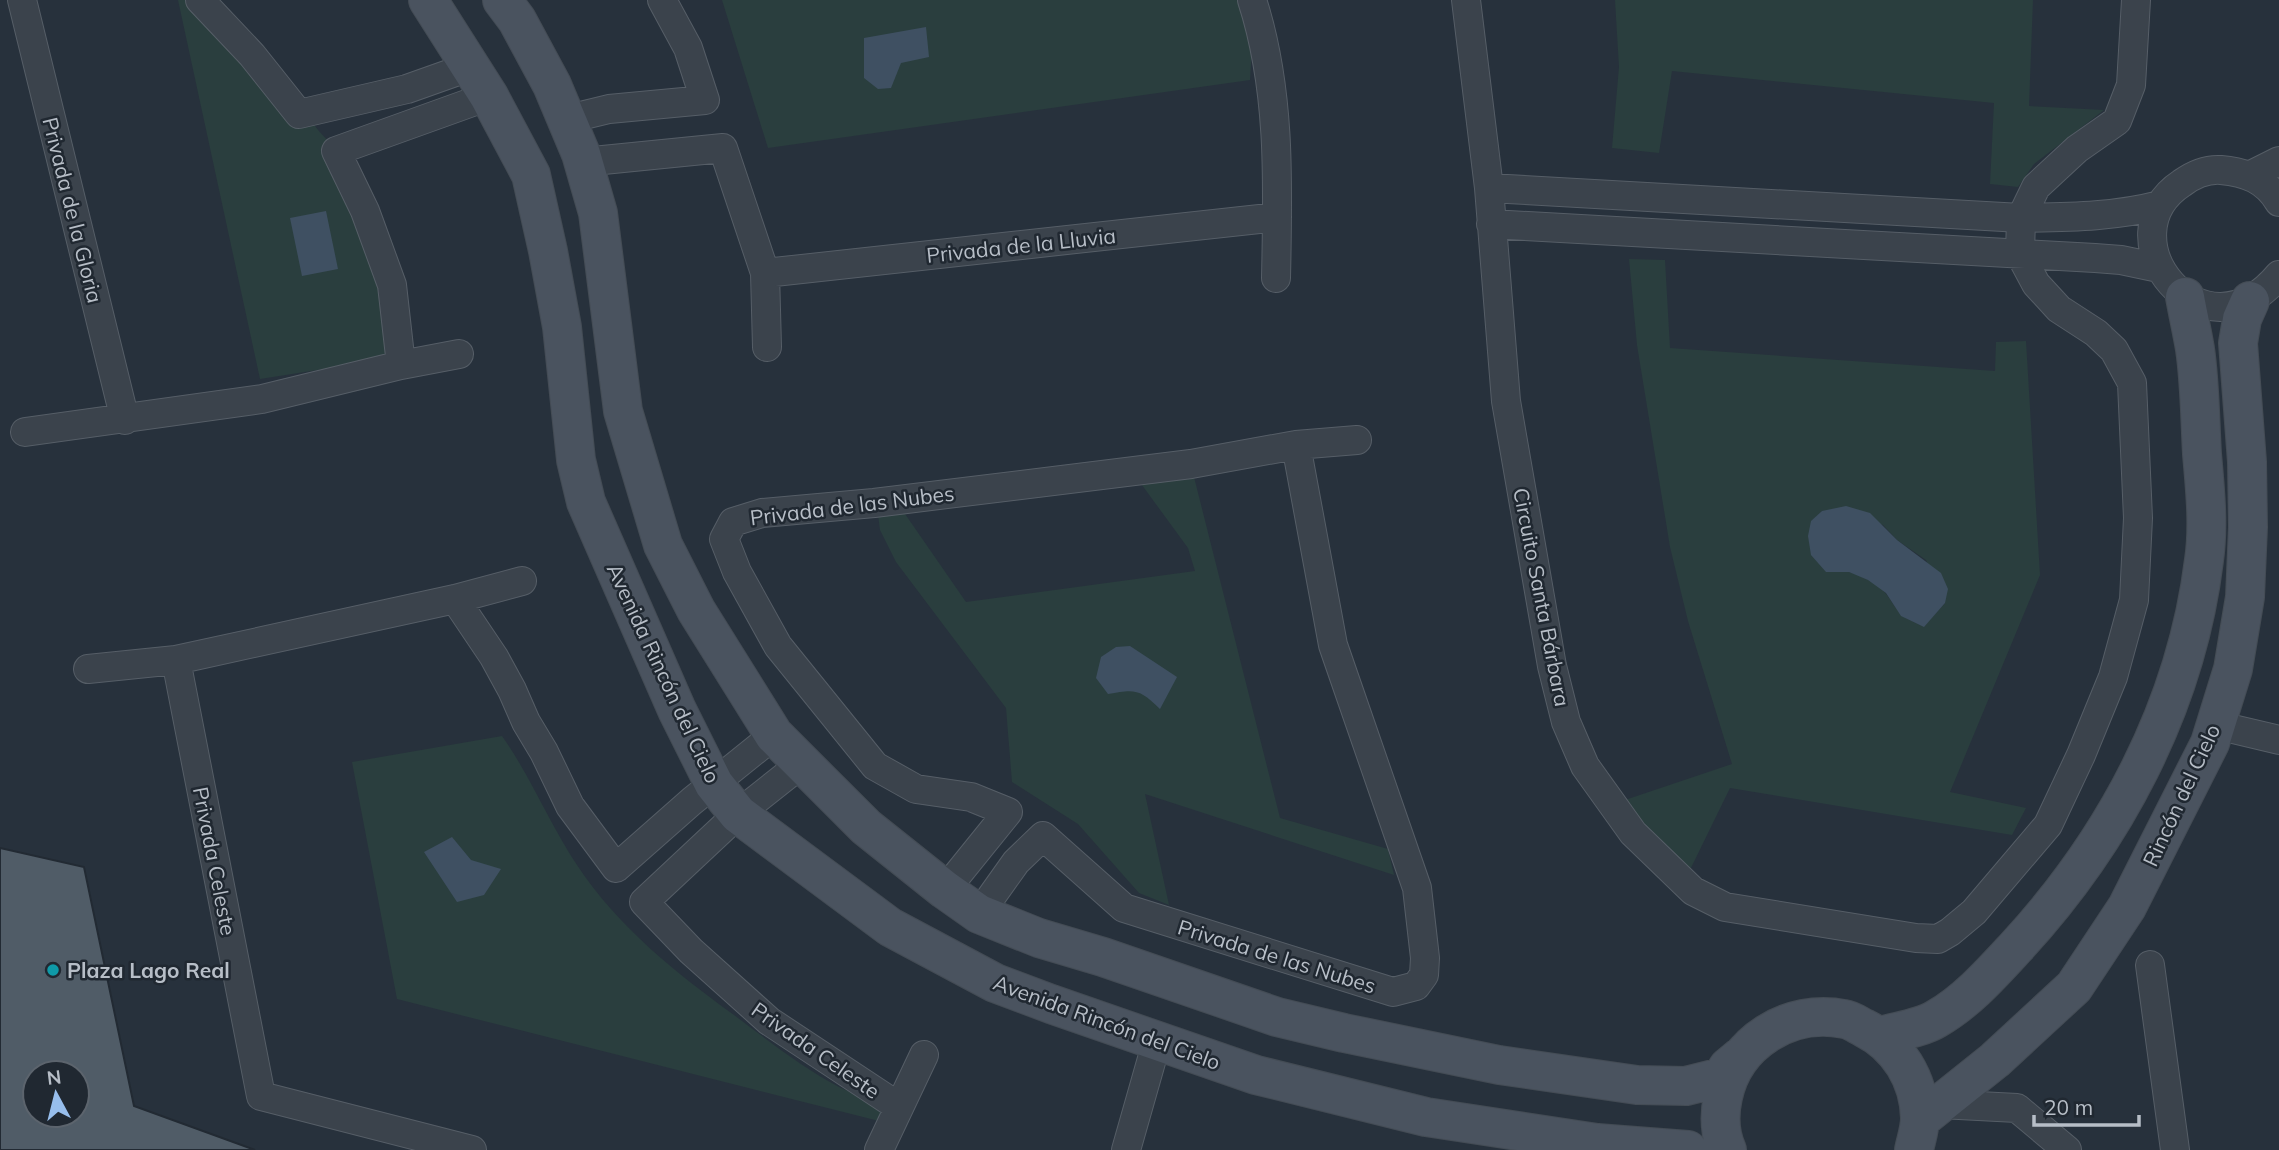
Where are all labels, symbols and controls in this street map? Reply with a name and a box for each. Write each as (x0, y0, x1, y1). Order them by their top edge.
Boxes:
street label: Privada de la Gloria (37, 114, 109, 306)
street label: Privada de la Lluvia (925, 222, 1117, 268)
street label: Privada de las Nubes (748, 480, 956, 530)
street label: Circuito Santa Bárbara (1508, 485, 1576, 709)
street label: Avenida Rincón del Cielo (602, 559, 726, 787)
street label: Rincón del Cielo (2137, 720, 2225, 870)
street label: Privada Celeste (188, 785, 242, 937)
street label: Privada de las Nubes (1175, 914, 1379, 998)
place label: Plaza Lago Real (67, 957, 230, 983)
marker: Plaza Lago Real (45, 962, 61, 978)
street label: Avenida Rincón del Cielo (990, 969, 1224, 1075)
street label: Privada Celeste (747, 996, 885, 1104)
north arrow (21, 1059, 91, 1129)
text: N (45, 1064, 63, 1090)
scale bar (2034, 1084, 2139, 1128)
text: 20 m (2044, 1094, 2093, 1120)

